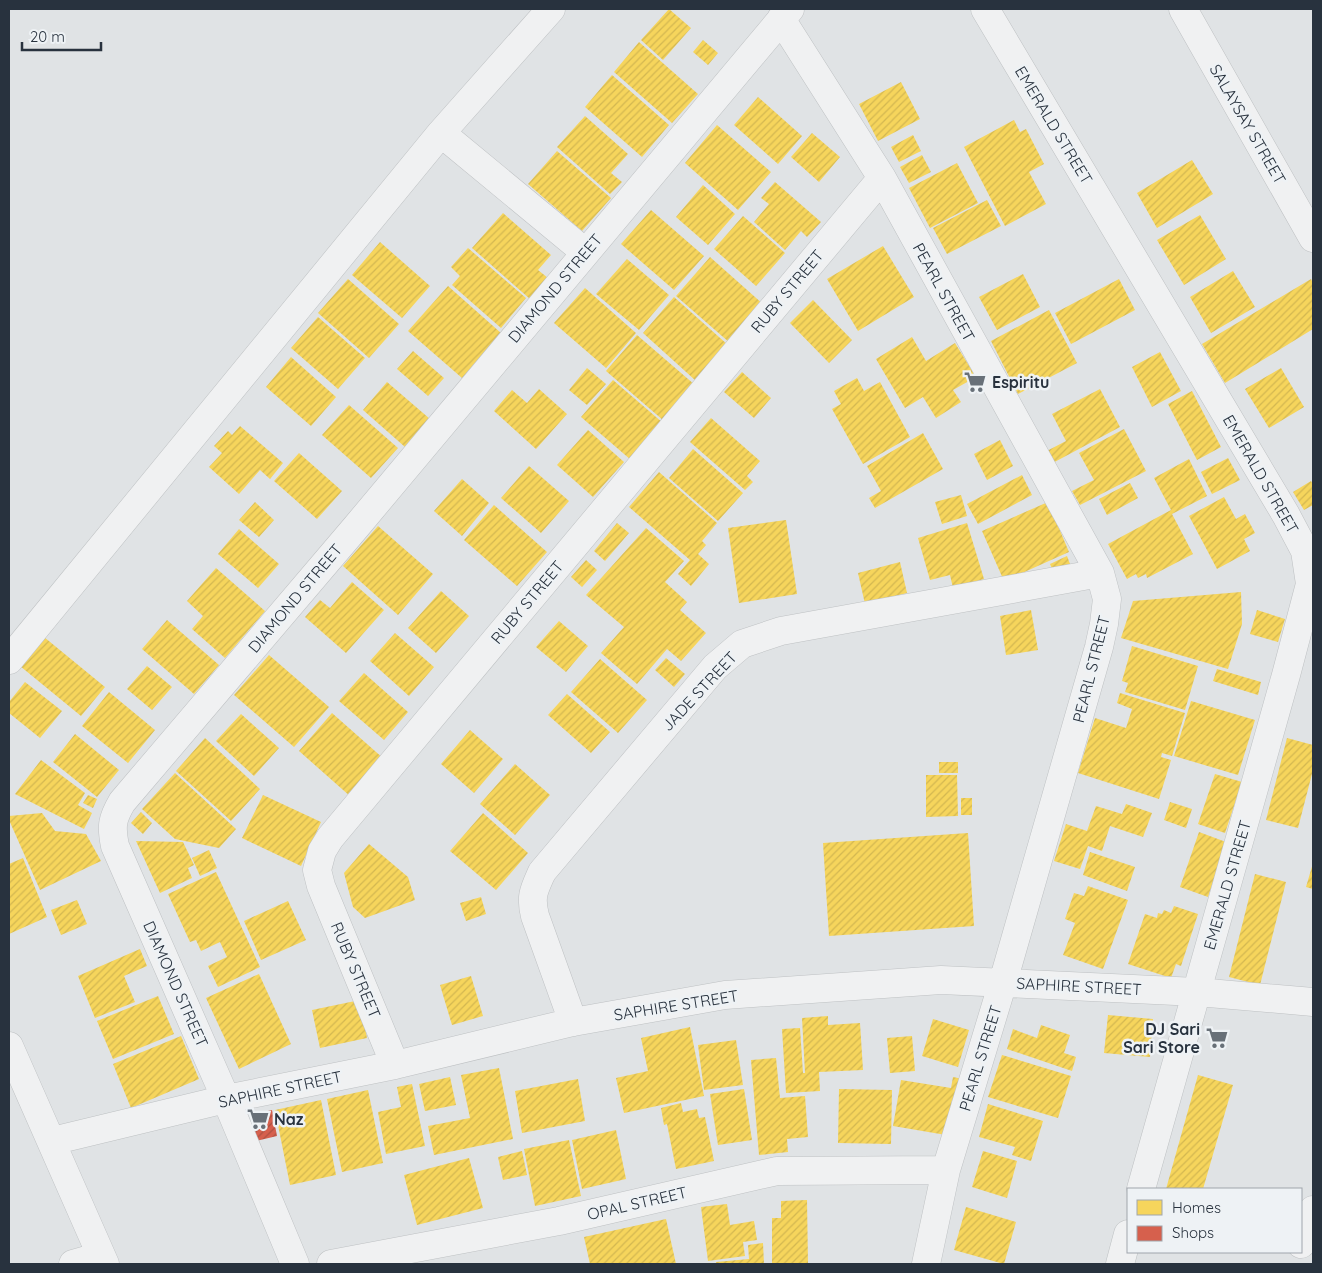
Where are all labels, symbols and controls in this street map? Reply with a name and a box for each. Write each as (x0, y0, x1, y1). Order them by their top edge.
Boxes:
scale bar (22, 20, 101, 52)
text: 20 m (30, 27, 65, 46)
street label: SALAYSAY STREET (1206, 60, 1291, 188)
street label: EMERALD STREET (1011, 62, 1097, 188)
street label: DIAMOND STREET (504, 229, 607, 347)
street label: PEARL STREET (909, 239, 980, 345)
street label: RUBY STREET (746, 245, 828, 337)
supermarket icon: Espiritu (962, 369, 988, 395)
place label: Espiritu (992, 372, 1049, 392)
street label: EMERALD STREET (1219, 411, 1303, 537)
street label: DIAMOND STREET (244, 539, 347, 657)
street label: RUBY STREET (486, 556, 568, 648)
street label: PEARL STREET (1068, 613, 1114, 725)
street label: JADE STREET (657, 647, 741, 735)
street label: EMERALD STREET (1199, 817, 1255, 952)
street label: DIAMOND STREET (139, 918, 213, 1051)
street label: RUBY STREET (327, 919, 385, 1021)
street label: SAPHIRE STREET (1016, 973, 1143, 999)
street label: SAPHIRE STREET (612, 985, 740, 1025)
street label: PEARL STREET (954, 1002, 1006, 1113)
place label: DJ Sari Sari Store (1123, 1019, 1200, 1057)
supermarket icon: DJ Sari Sari Store (1204, 1025, 1230, 1051)
street label: SAPHIRE STREET (216, 1066, 344, 1112)
supermarket icon: Naz (245, 1106, 271, 1132)
place label: Naz (274, 1109, 304, 1129)
street label: OPAL STREET (585, 1182, 689, 1224)
legend (1127, 1188, 1302, 1253)
text: Homes (1172, 1198, 1221, 1217)
text: Shops (1172, 1223, 1214, 1242)

